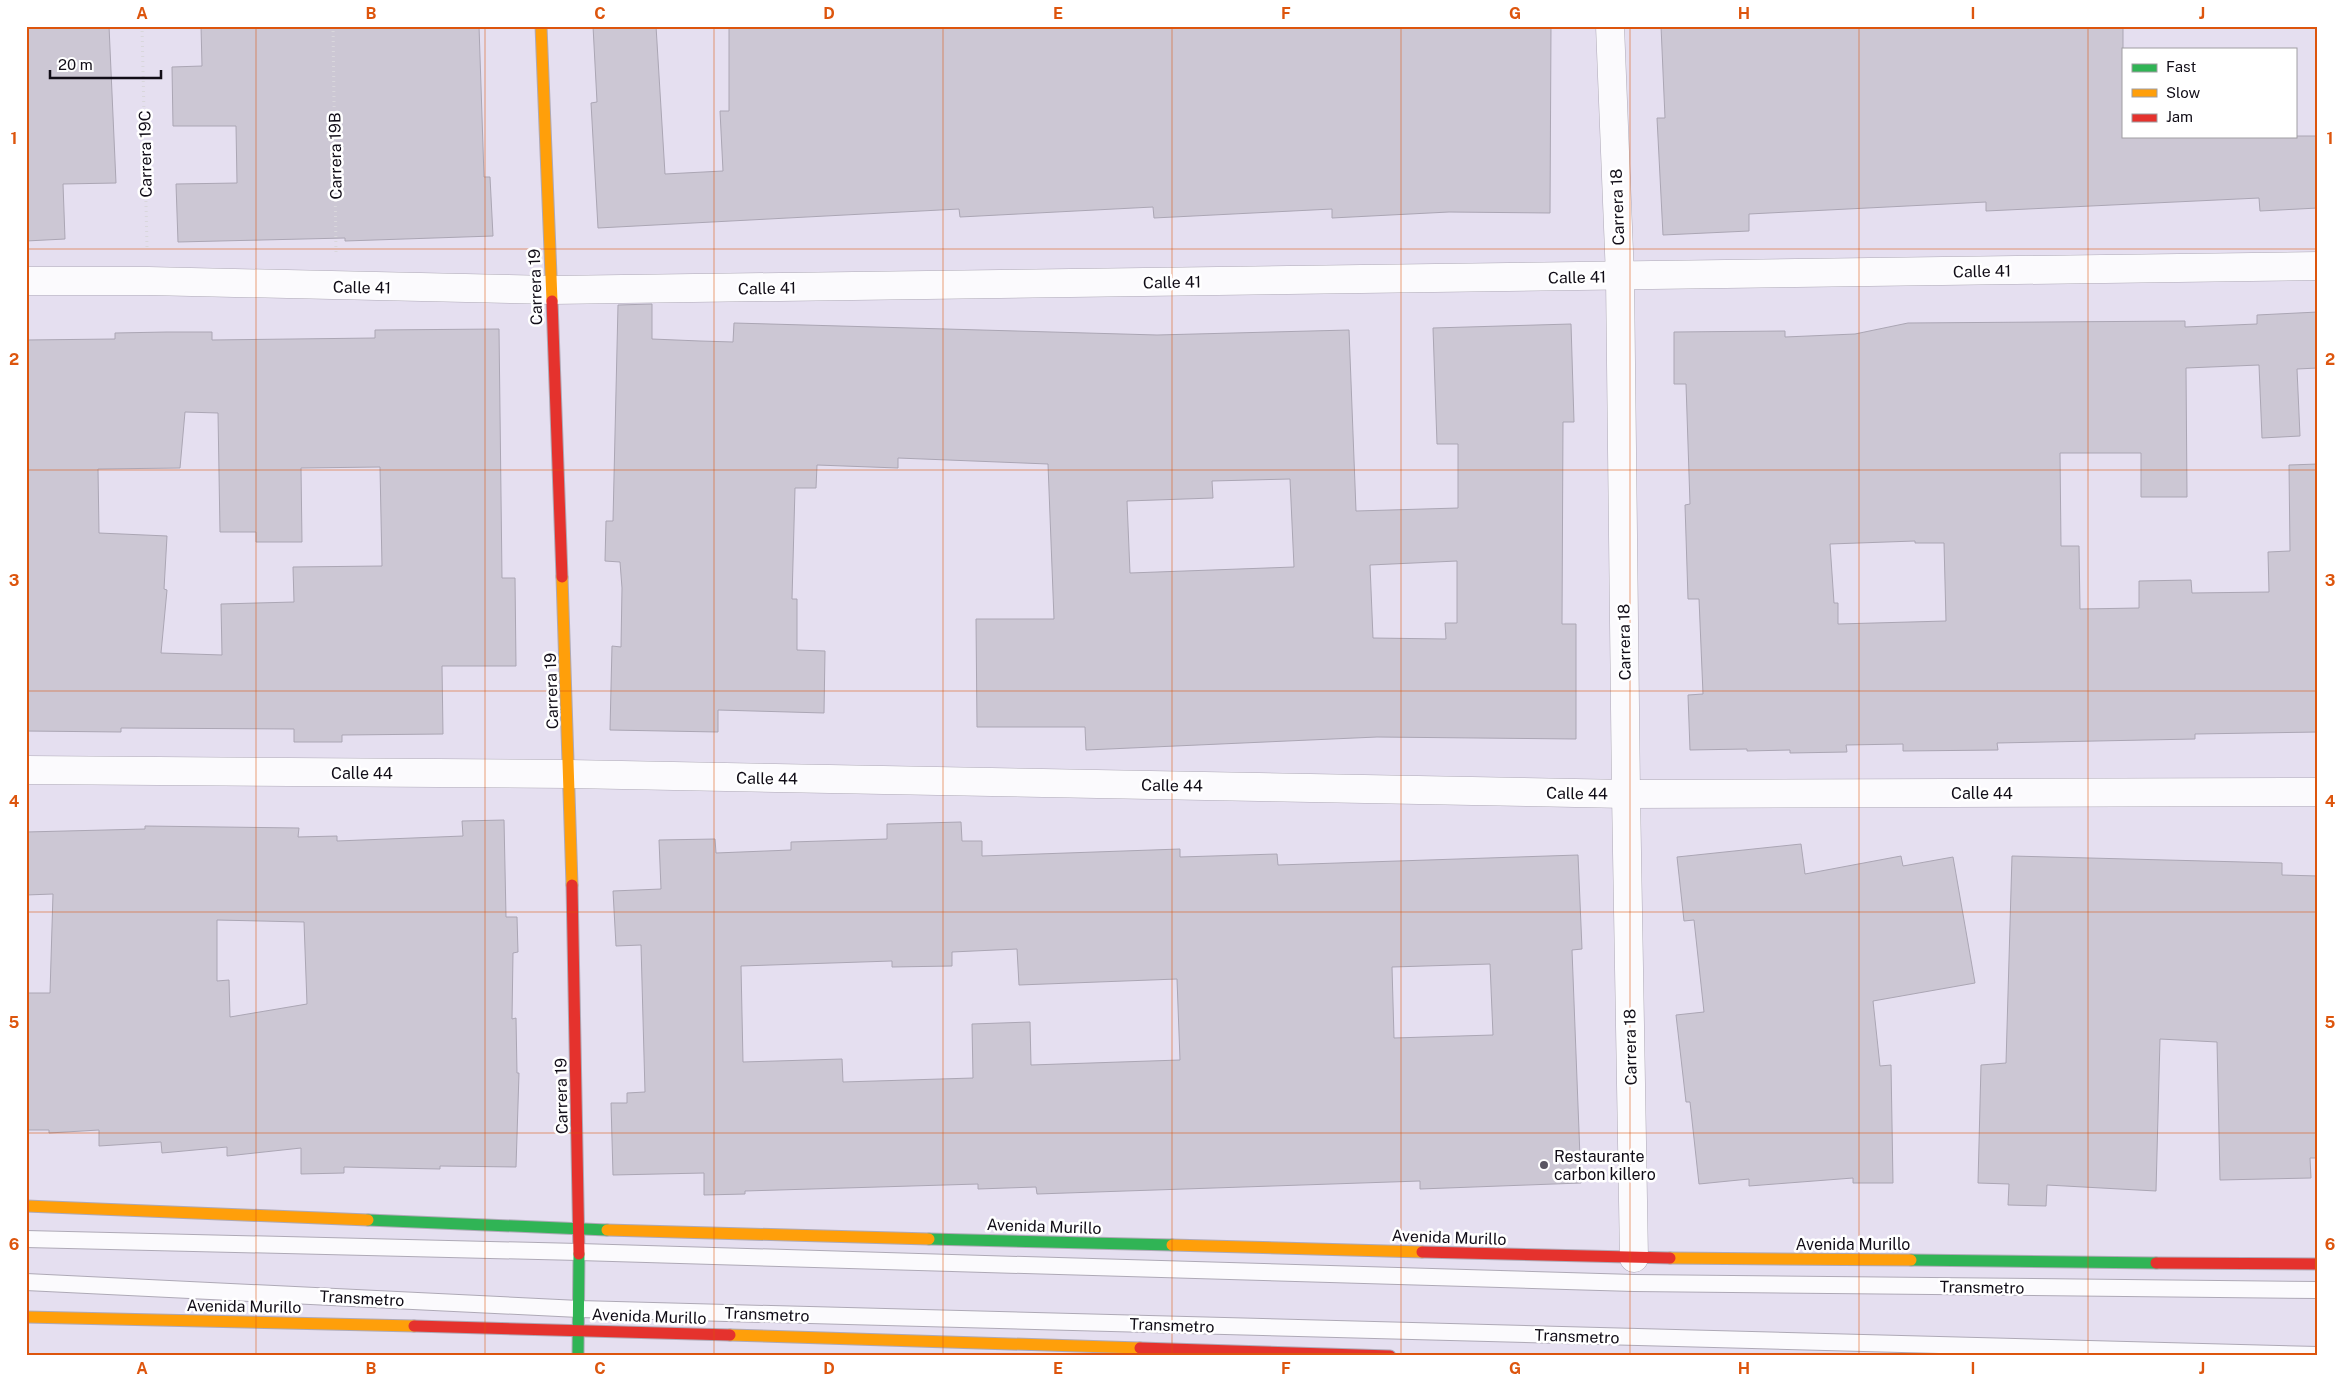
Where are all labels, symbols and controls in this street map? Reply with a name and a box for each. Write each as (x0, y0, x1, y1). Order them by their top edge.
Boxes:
text: A (136, 4, 148, 23)
text: B (366, 4, 377, 23)
text: C (594, 4, 606, 23)
text: D (823, 4, 835, 23)
text: E (1053, 4, 1063, 23)
text: F (1281, 4, 1291, 23)
text: G (1509, 4, 1521, 23)
text: H (1738, 4, 1750, 23)
text: I (1971, 4, 1975, 23)
text: J (2199, 4, 2205, 23)
scale bar (50, 48, 161, 80)
legend (2122, 48, 2296, 138)
text: 20 m (58, 56, 93, 73)
text: Fast (2166, 58, 2196, 75)
text: Slow (2166, 84, 2201, 101)
text: Jam (2166, 108, 2193, 125)
street label: Carrera 19C (135, 110, 156, 198)
street label: Carrera 19B (325, 112, 346, 200)
text: 1 (11, 129, 17, 148)
text: 1 (2327, 129, 2333, 148)
street label: Carrera 18 (1607, 168, 1628, 246)
street label: Carrera 19 (525, 248, 546, 325)
street label: Calle 41 (1953, 261, 2011, 282)
street label: Calle 41 (1548, 267, 1606, 288)
street label: Calle 41 (1143, 272, 1201, 293)
street label: Calle 41 (333, 277, 391, 298)
street label: Calle 41 (738, 278, 796, 299)
text: 2 (9, 350, 19, 369)
text: 2 (2325, 350, 2335, 369)
text: 3 (9, 571, 19, 590)
text: 3 (2325, 571, 2335, 590)
street label: Carrera 18 (1614, 603, 1635, 681)
street label: Carrera 19 (541, 652, 562, 729)
street label: Calle 44 (331, 764, 393, 783)
street label: Calle 44 (736, 768, 798, 789)
street label: Calle 44 (1141, 775, 1203, 796)
street label: Calle 44 (1546, 783, 1608, 804)
street label: Calle 44 (1951, 784, 2013, 803)
text: 4 (9, 792, 20, 811)
text: 4 (2325, 792, 2336, 811)
street label: Carrera 18 (1620, 1008, 1641, 1086)
text: 5 (9, 1013, 20, 1032)
text: 5 (2325, 1013, 2336, 1032)
street label: Carrera 19 (551, 1058, 572, 1134)
place label: Restaurante carbon killero (1554, 1147, 1656, 1184)
marker: Restaurante carbon killero (1538, 1159, 1550, 1171)
street label: Avenida Murillo (986, 1215, 1102, 1238)
street label: Avenida Murillo (1391, 1226, 1507, 1249)
text: 6 (9, 1235, 19, 1254)
street label: Avenida Murillo (1796, 1235, 1910, 1254)
text: 6 (2325, 1235, 2335, 1254)
street label: Transmetro (1939, 1277, 2025, 1298)
street label: Transmetro (319, 1287, 405, 1310)
street label: Avenida Murillo (186, 1296, 302, 1317)
street label: Transmetro (724, 1304, 810, 1325)
street label: Avenida Murillo (591, 1305, 707, 1328)
street label: Transmetro (1129, 1315, 1215, 1336)
street label: Transmetro (1534, 1326, 1620, 1347)
text: A (136, 1359, 148, 1378)
text: B (366, 1359, 377, 1378)
text: C (594, 1359, 606, 1378)
text: D (823, 1359, 835, 1378)
text: E (1053, 1359, 1063, 1378)
text: F (1281, 1359, 1291, 1378)
text: G (1509, 1359, 1521, 1378)
text: H (1738, 1359, 1750, 1378)
text: I (1971, 1359, 1975, 1378)
text: J (2199, 1359, 2205, 1378)

